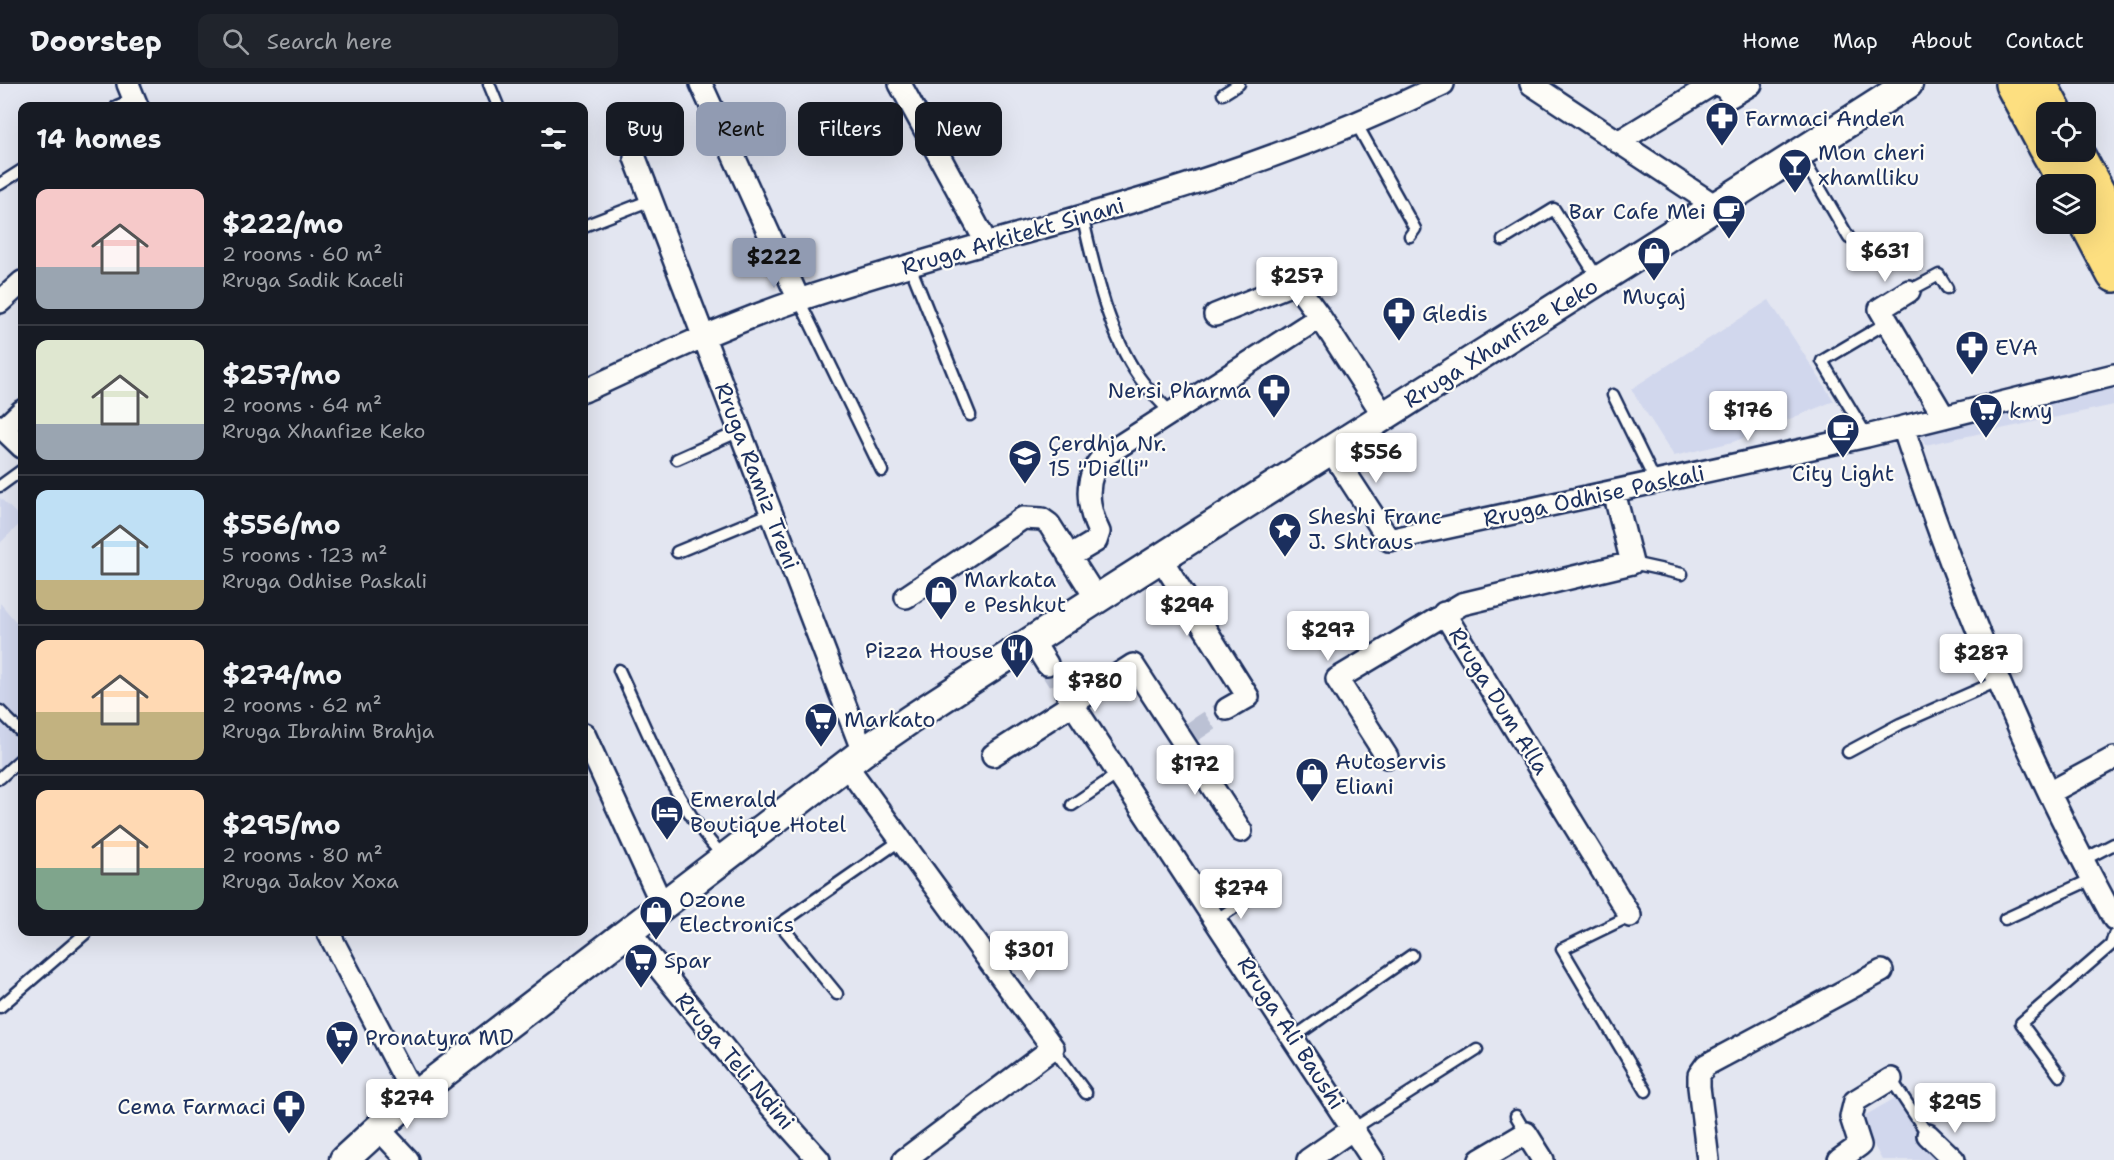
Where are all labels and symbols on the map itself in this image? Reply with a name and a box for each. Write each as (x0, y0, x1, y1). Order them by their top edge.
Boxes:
pharmacy icon: Farmaci Anden (1704, 100, 1740, 147)
place label: Farmaci Anden (1745, 104, 1905, 133)
place label: Mon cheri xhamlliku (1818, 138, 1925, 192)
bar icon: Mon cheri xhamlliku (1777, 147, 1813, 194)
street label: Rruga Arkitekt Sinani (898, 190, 1128, 282)
cafe icon: Bar Cafe Mei (1711, 193, 1747, 240)
place label: Bar Cafe Mei (1569, 197, 1706, 226)
pin: $631 (1849, 232, 1921, 283)
shop icon: Muçaj (1636, 235, 1672, 282)
pin: $222 (738, 238, 810, 289)
pin: $257 (1261, 257, 1333, 308)
street label: Rruga Xhanfize Keko (1398, 271, 1604, 415)
place label: Muçaj (1622, 282, 1686, 311)
pharmacy icon: Gledis (1381, 295, 1417, 342)
place label: Gledis (1422, 299, 1488, 328)
pharmacy icon: EVA (1954, 329, 1990, 376)
place label: EVA (1995, 333, 2038, 362)
pharmacy icon: Nersi Pharma (1256, 372, 1292, 419)
place label: Nersi Pharma (1107, 376, 1251, 405)
street label: Rruga Ramiz Treni (708, 378, 806, 574)
pin: $176 (1712, 391, 1784, 442)
supermarket icon: kmy (1968, 392, 2004, 439)
place label: kmy (2009, 396, 2053, 425)
cafe icon: City Light (1825, 412, 1861, 459)
place label: Çerdhja Nr. 15 "Dielli" (1048, 429, 1166, 483)
pin: $556 (1340, 433, 1412, 484)
school or university icon: Çerdhja Nr. 15 "Dielli" (1007, 438, 1043, 485)
street label: Rruga Odhise Paskali (1481, 458, 1707, 534)
place label: City Light (1792, 459, 1894, 488)
place label: Sheshi Franc J. Shtraus (1308, 502, 1442, 556)
place icon: Sheshi Franc J. Shtraus (1267, 511, 1303, 558)
place label: Markata e Peshkut (964, 565, 1066, 619)
shop icon: Markata e Peshkut (923, 574, 959, 621)
pin: $294 (1151, 586, 1223, 637)
pin: $297 (1292, 611, 1364, 662)
street label: Rruga Dum Alla (1442, 622, 1556, 780)
restaurant icon: Pizza House (999, 632, 1035, 679)
pin: $287 (1945, 634, 2017, 685)
place label: Pizza House (865, 636, 994, 665)
pin: $780 (1059, 662, 1131, 713)
supermarket icon: Markato (803, 701, 839, 748)
place label: Markato (844, 705, 936, 734)
pin: $172 (1159, 745, 1231, 796)
place label: Autoservis Eliani (1335, 747, 1447, 801)
shop icon: Autoservis Eliani (1294, 756, 1330, 803)
place label: Emerald Boutique Hotel (690, 785, 847, 839)
hotel icon: Emerald Boutique Hotel (649, 794, 685, 841)
pin: $274 (1205, 869, 1277, 920)
place label: Ozone Electronics (679, 885, 794, 939)
shop icon: Ozone Electronics (638, 894, 674, 941)
pin: $301 (993, 931, 1065, 982)
supermarket icon: Spar (623, 942, 659, 989)
place label: Spar (664, 946, 712, 975)
street label: Rruga Ali Baushi (1231, 951, 1351, 1115)
street label: Rruga Teli Ndini (669, 986, 801, 1136)
supermarket icon: Pronatyra MD (324, 1019, 360, 1066)
place label: Pronatyra MD (365, 1023, 514, 1052)
pin: $274 (371, 1079, 443, 1130)
pin: $295 (1919, 1083, 1991, 1134)
pharmacy icon: Cema Farmaci (271, 1088, 307, 1135)
place label: Cema Farmaci (117, 1092, 266, 1121)

